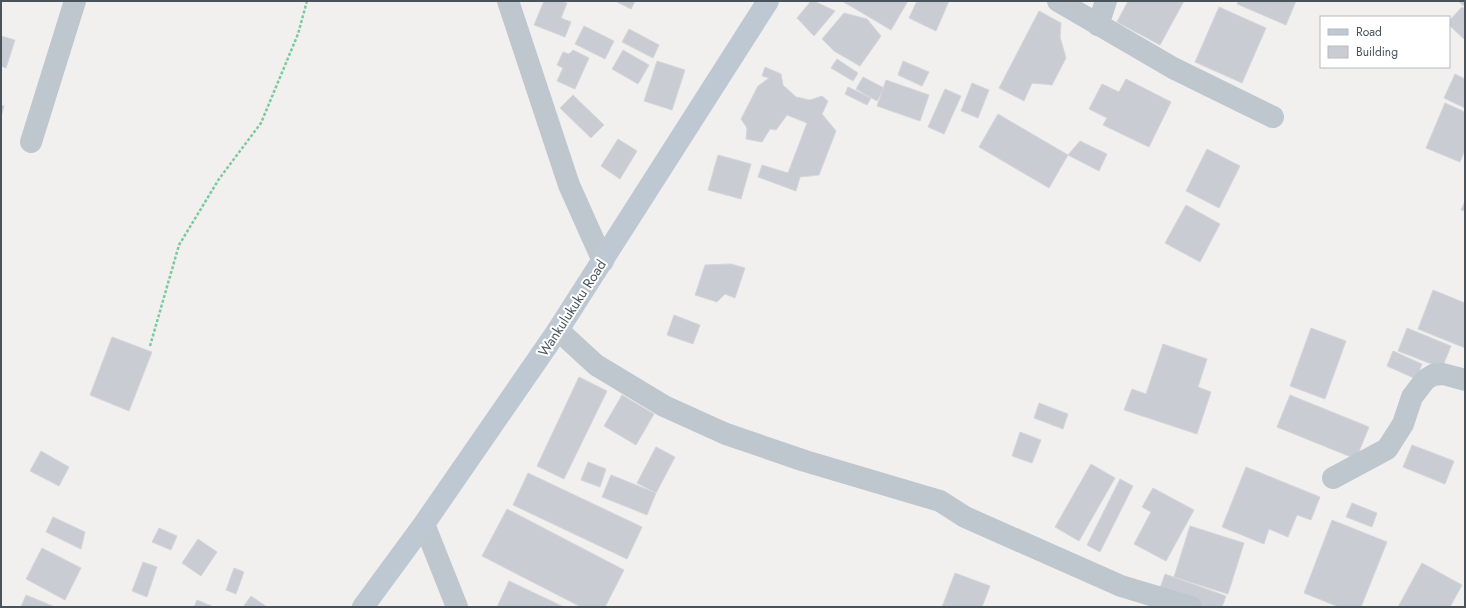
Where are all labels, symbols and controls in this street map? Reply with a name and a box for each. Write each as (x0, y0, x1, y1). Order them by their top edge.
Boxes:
legend (1320, 16, 1450, 68)
text: Road (1356, 23, 1382, 41)
text: Building (1356, 43, 1398, 61)
street label: Wankulukuku Road (533, 256, 611, 360)

